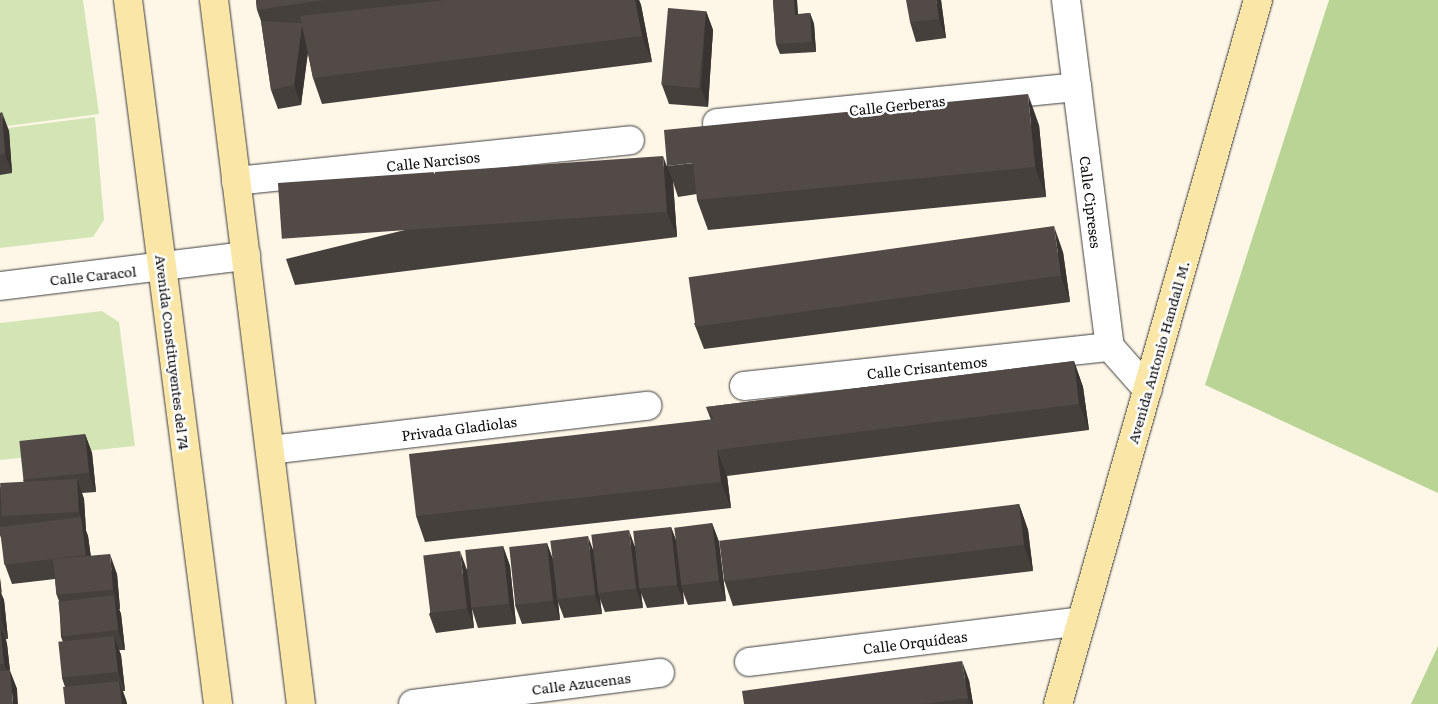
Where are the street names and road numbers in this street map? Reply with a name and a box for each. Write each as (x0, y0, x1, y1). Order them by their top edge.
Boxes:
street label: Calle Gerberas (848, 92, 946, 118)
street label: Calle Narcisos (386, 148, 480, 174)
street label: Calle Cipreses (1077, 155, 1105, 249)
street label: Avenida Constituyentes del 74 (153, 254, 193, 450)
street label: Avenida Antonio Handall M. (1124, 259, 1192, 445)
street label: Calle Caracol (49, 262, 137, 288)
street label: Calle Crisantemos (866, 352, 988, 382)
street label: Privada Gladiolas (400, 413, 518, 443)
street label: Calle Orquídeas (862, 627, 968, 657)
street label: Calle Azucenas (531, 669, 631, 697)

